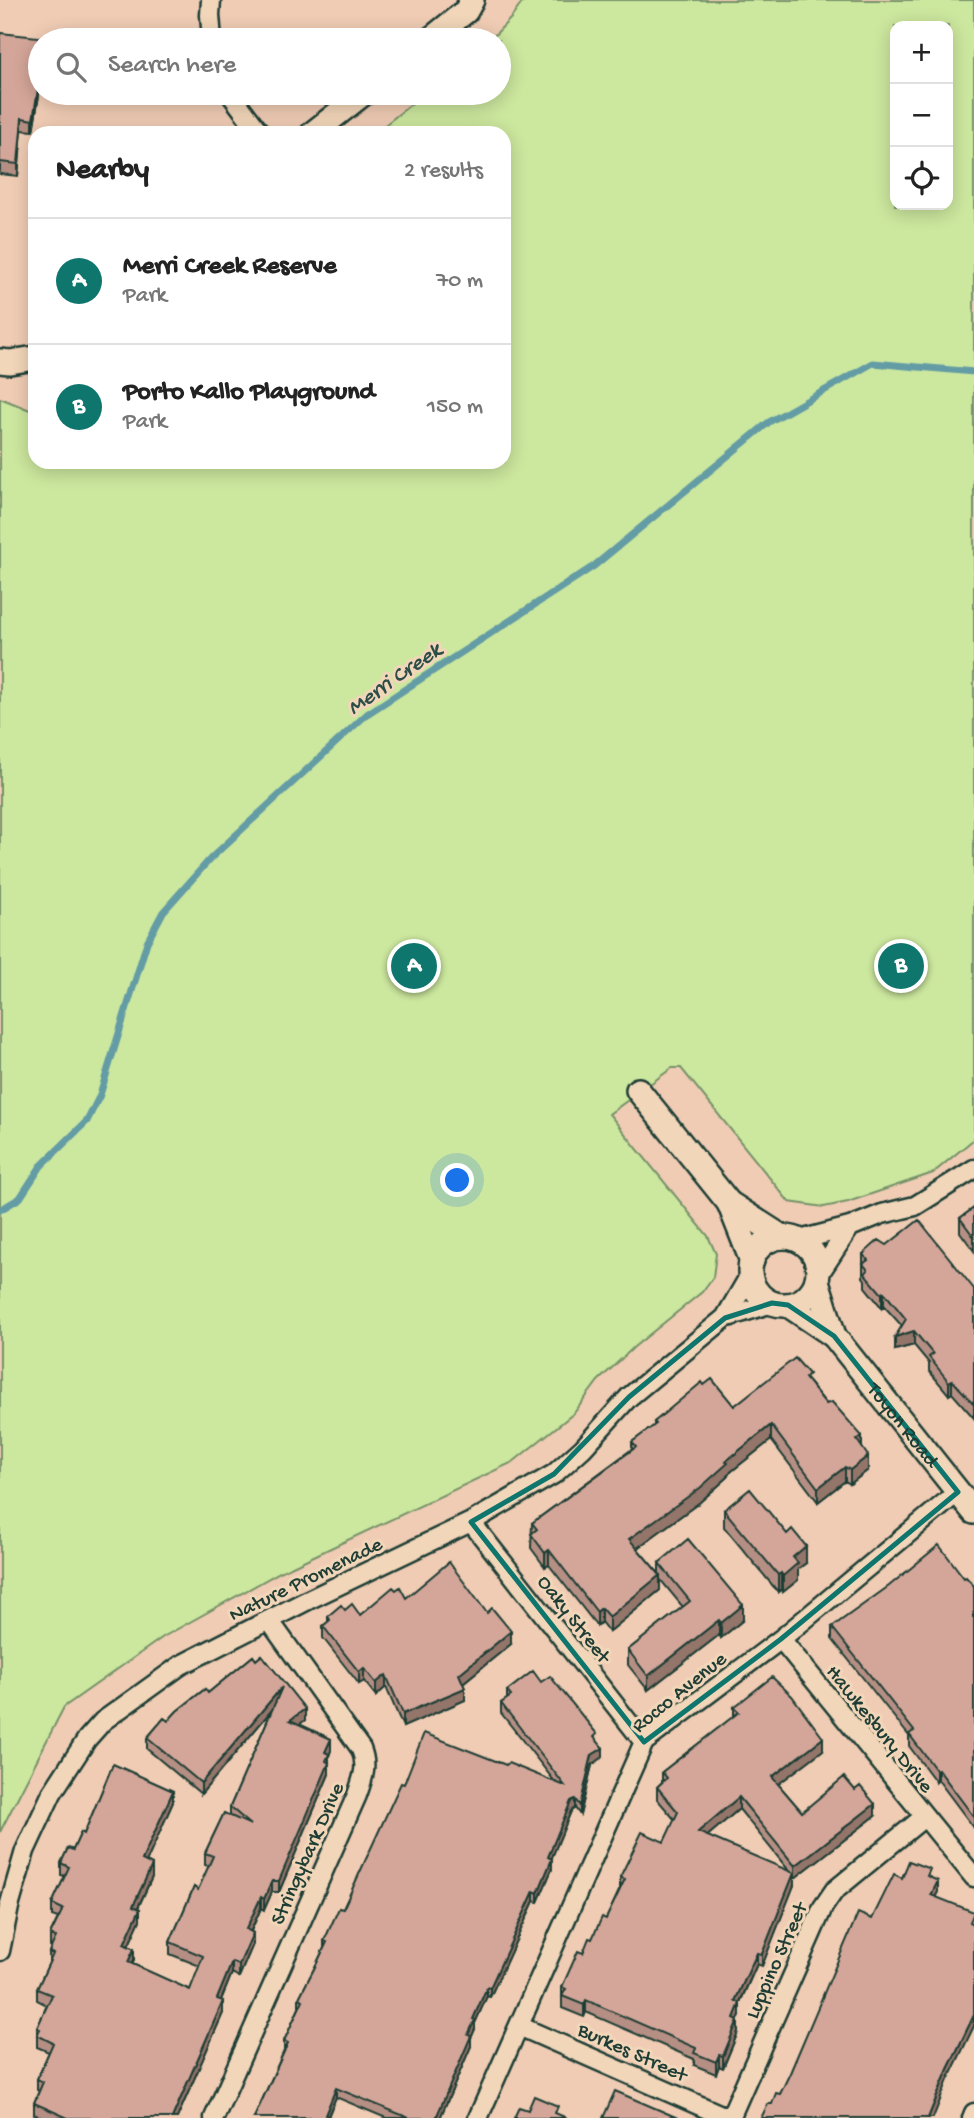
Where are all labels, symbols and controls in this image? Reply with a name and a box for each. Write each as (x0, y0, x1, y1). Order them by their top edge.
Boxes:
map controls (890, 21, 953, 210)
button: + (890, 21, 953, 84)
search box (28, 28, 511, 105)
icon: search (52, 48, 90, 86)
text: Search here (108, 51, 236, 82)
button: − (890, 84, 953, 147)
button: locate (890, 147, 953, 210)
text: Nearby (56, 154, 149, 189)
text: 2 results (404, 158, 483, 185)
text: Merri Creek Reserve (123, 252, 337, 283)
text: A (72, 268, 86, 295)
text: 70 m (436, 268, 483, 295)
text: Park (123, 283, 167, 310)
text: Porto Kallo Playground (123, 378, 375, 409)
text: B (73, 394, 85, 421)
text: 150 m (427, 394, 483, 421)
text: Park (123, 409, 167, 436)
water label: Merri Creek (343, 636, 450, 722)
pin: A (391, 940, 437, 992)
pin: B (878, 940, 924, 992)
your location (440, 1163, 474, 1197)
street label: Toyon Road (859, 1378, 944, 1475)
street label: Nature Promenade (226, 1533, 388, 1629)
street label: Oaky Street (530, 1571, 616, 1671)
street label: Rocco Avenue (628, 1647, 734, 1740)
street label: Hawkesbury Drive (819, 1661, 938, 1800)
street label: Stringybark Drive (267, 1778, 352, 1929)
street label: Luppino Street (741, 1897, 816, 2023)
street label: Burkes Street (572, 2019, 692, 2090)

